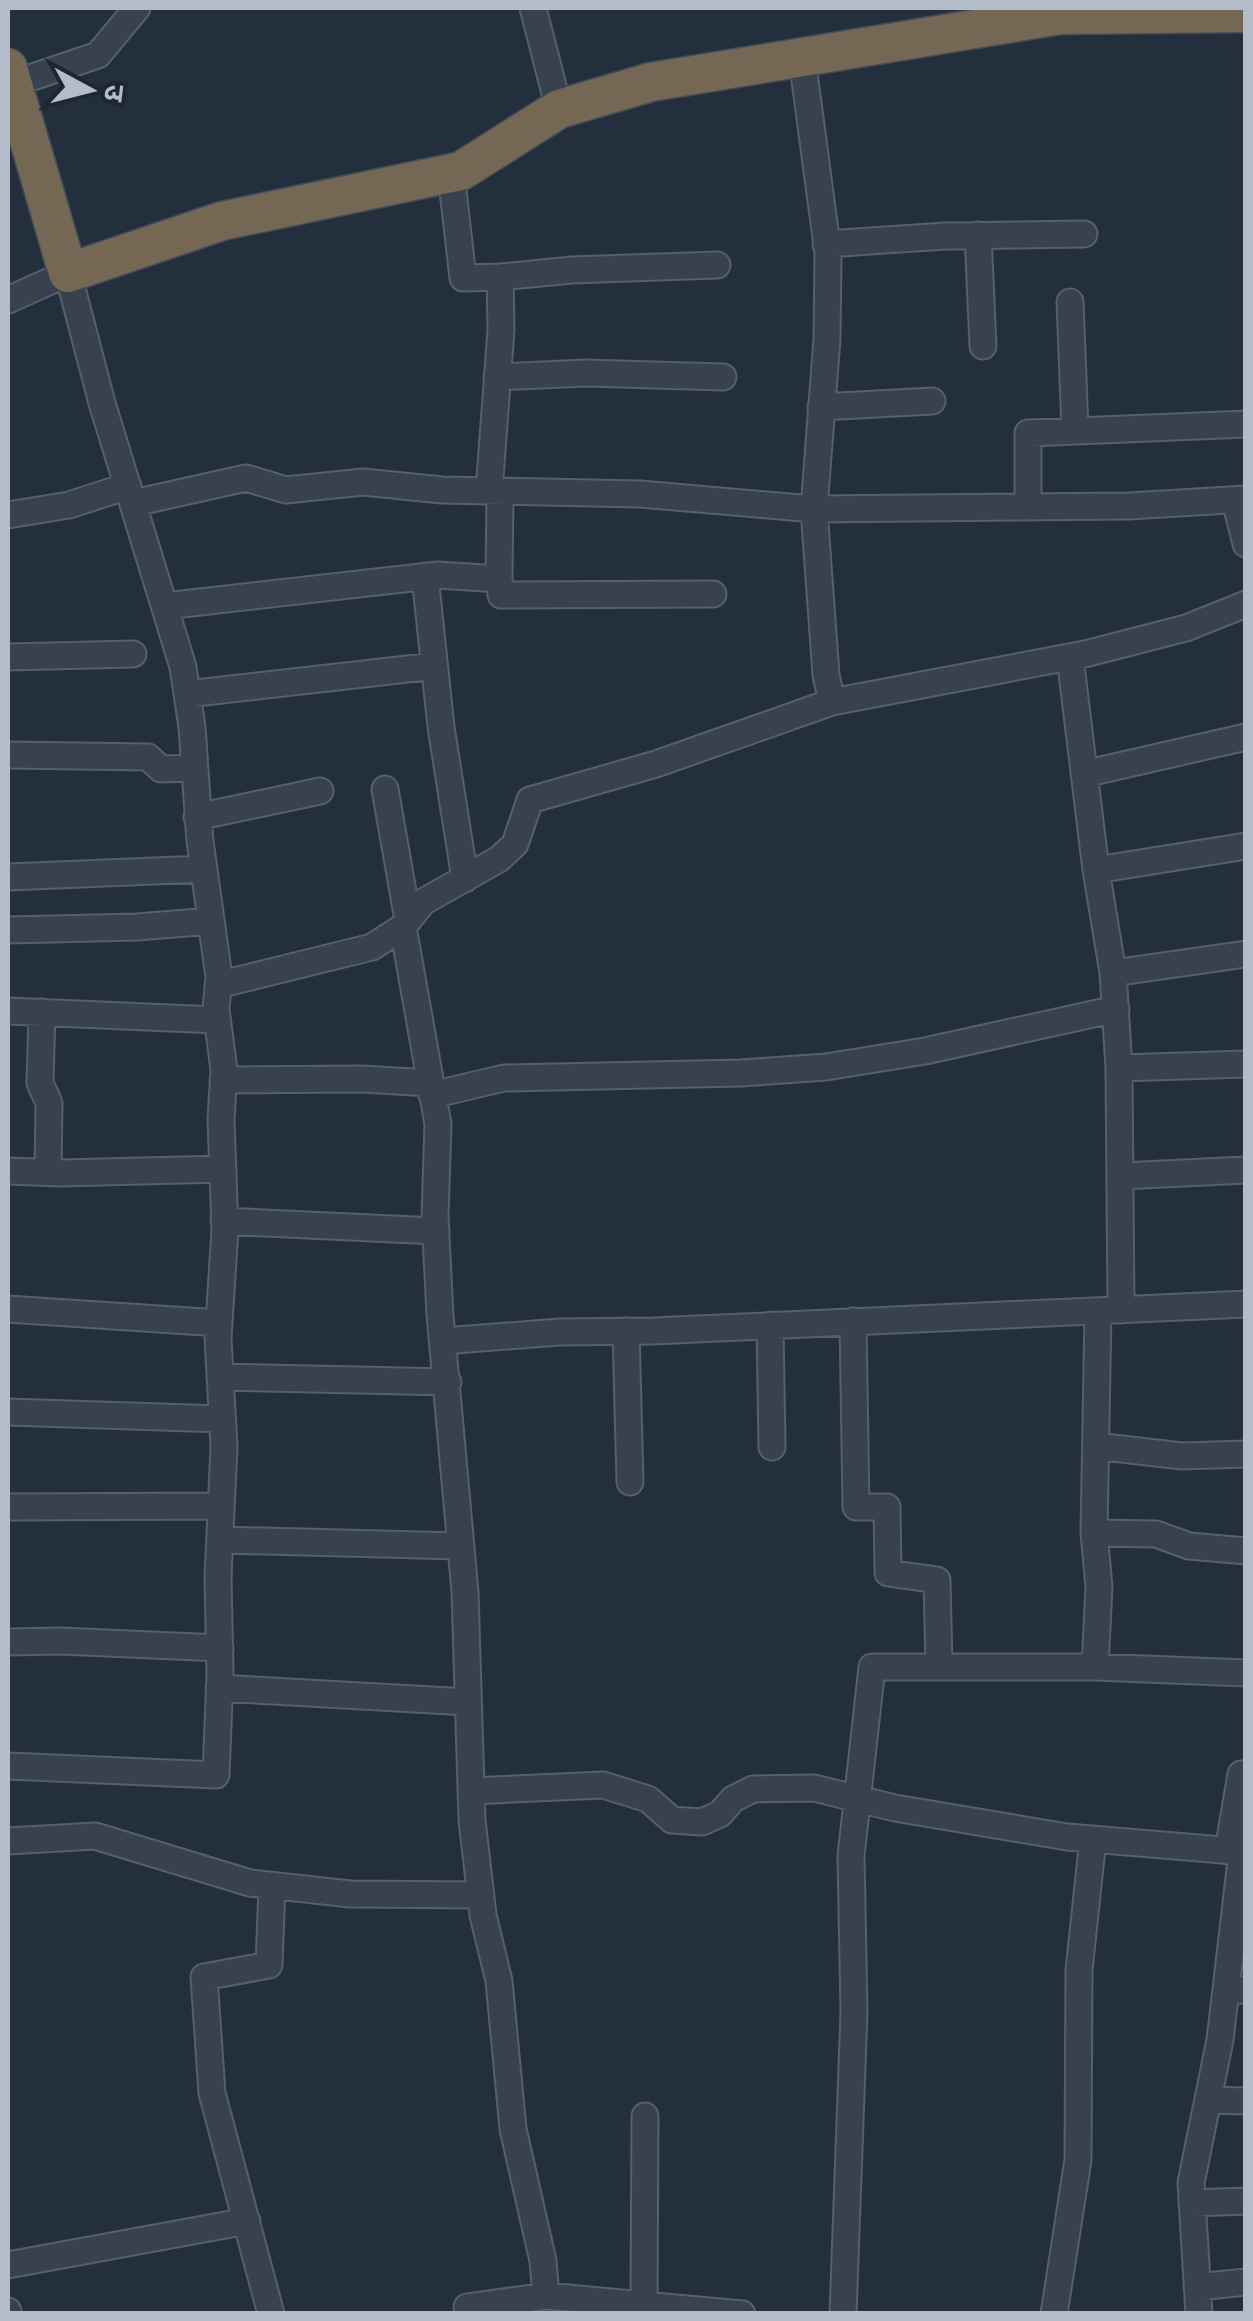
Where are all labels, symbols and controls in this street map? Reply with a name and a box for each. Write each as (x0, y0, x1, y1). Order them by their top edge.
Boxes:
north arrow (40, 40, 140, 140)
text: उ (96, 83, 136, 104)

